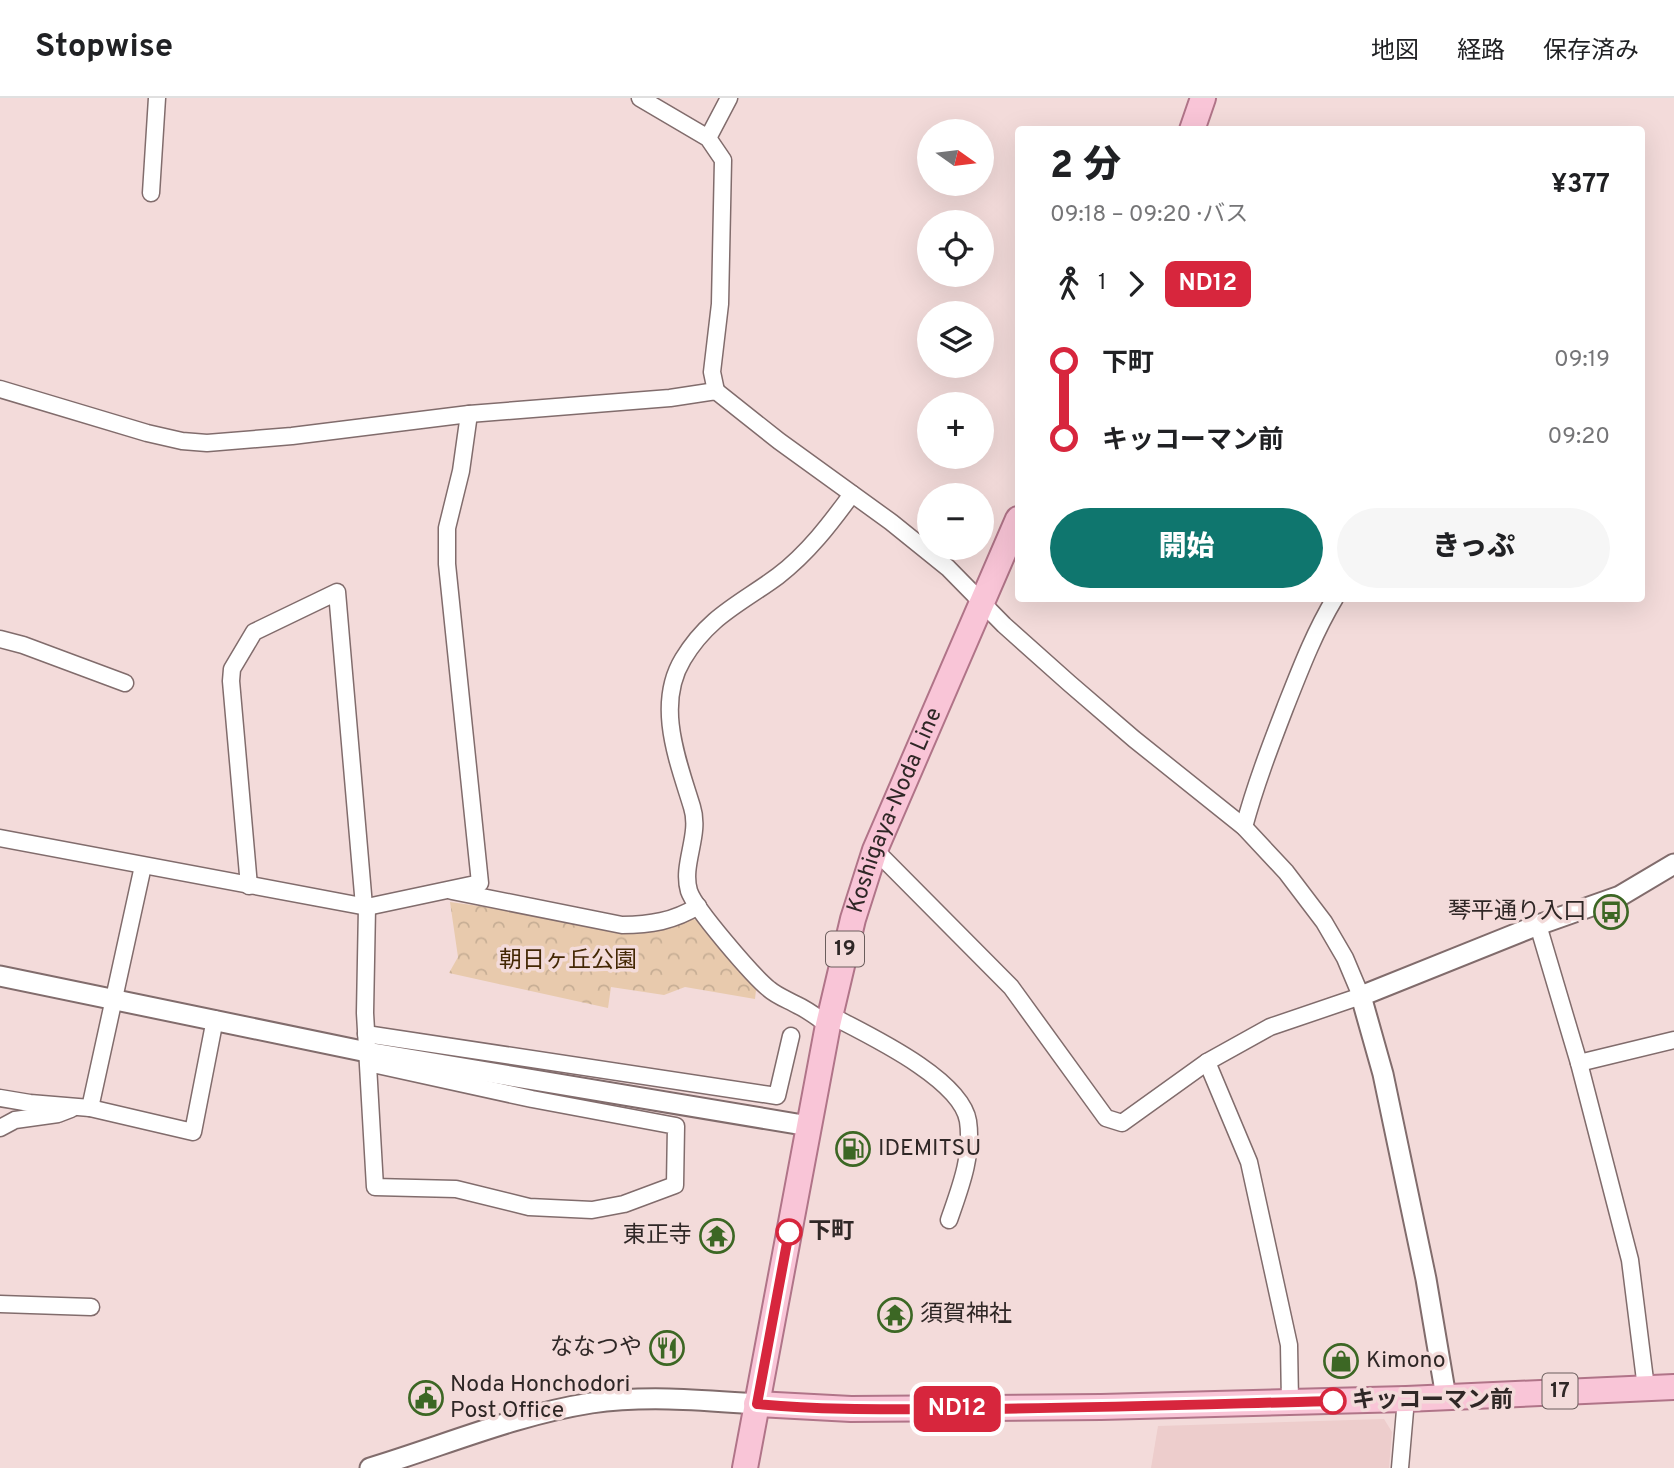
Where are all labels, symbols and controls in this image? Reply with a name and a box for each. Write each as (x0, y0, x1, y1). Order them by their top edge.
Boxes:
text: Stopwise (35, 27, 173, 69)
text: 地図 (1371, 37, 1419, 67)
text: 経路 (1457, 37, 1505, 67)
text: 保存済み (1543, 37, 1639, 67)
north arrow (917, 119, 994, 196)
map controls (917, 119, 994, 560)
text: 2 分 (1050, 143, 1121, 192)
text: ¥377 (1551, 169, 1610, 202)
text: 09:18 – 09:20 · バス (1050, 201, 1248, 230)
button: locate (917, 210, 994, 287)
icon: walk (1050, 265, 1088, 303)
icon: forward (1117, 265, 1155, 303)
text: 1 (1098, 269, 1107, 298)
text: ND12 (1179, 269, 1237, 299)
button: layers (917, 301, 994, 378)
text: 09:19 (1554, 346, 1610, 375)
text: 下町 (1102, 348, 1154, 381)
button: + (917, 392, 994, 469)
text: 09:20 (1547, 423, 1610, 452)
text: キッコーマン前 (1102, 425, 1284, 458)
button: − (917, 483, 994, 560)
button: 開始 (1050, 508, 1323, 588)
button: きっぷ (1337, 508, 1610, 588)
street label: Koshigaya-Noda Line (841, 703, 949, 917)
bus stop icon: 琴平通り入口 (1592, 893, 1630, 931)
place label: 琴平通り入口 (1448, 898, 1586, 927)
road number: 19 (826, 932, 864, 966)
park label: 朝日ヶ丘公園 (499, 947, 637, 976)
fuel station icon: IDEMITSU (834, 1130, 872, 1168)
place label: IDEMITSU (878, 1135, 981, 1164)
temple icon: 東正寺 (698, 1217, 736, 1255)
place label: 下町 (808, 1218, 854, 1247)
marker: 下町 (776, 1219, 802, 1245)
place label: 東正寺 (623, 1222, 692, 1251)
temple icon: 須賀神社 (876, 1296, 914, 1334)
place label: 須賀神社 (920, 1301, 1012, 1330)
restaurant icon: ななつや (648, 1329, 686, 1367)
place label: ななつや (550, 1334, 642, 1363)
shop icon: Kimono (1322, 1342, 1360, 1380)
place label: Kimono (1366, 1347, 1446, 1376)
place label: Noda Honchodori Post Office (450, 1371, 630, 1426)
road number: 17 (1542, 1374, 1578, 1408)
public building icon: Noda Honchodori Post Office (407, 1379, 445, 1417)
line badge: ND12 (908, 1386, 1006, 1432)
place label: キッコーマン前 (1352, 1387, 1513, 1416)
marker: キッコーマン前 (1320, 1388, 1346, 1414)
text: ND12 (928, 1394, 986, 1424)

